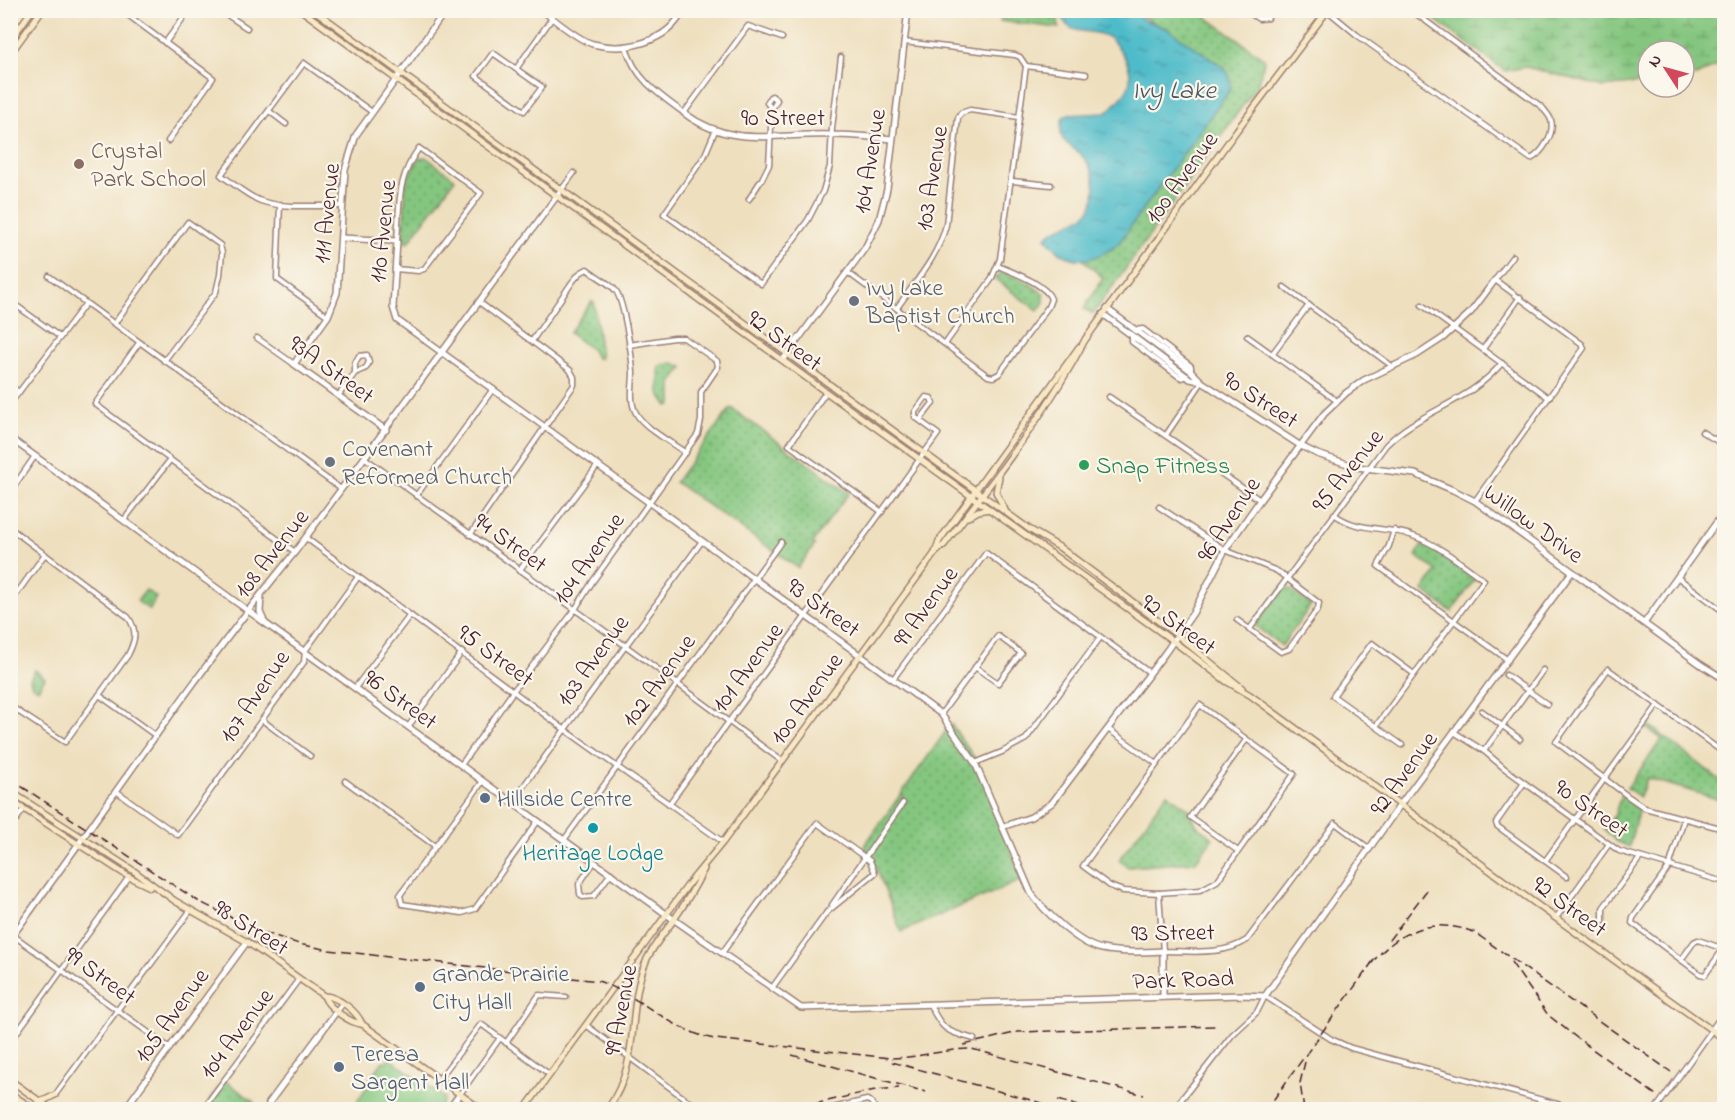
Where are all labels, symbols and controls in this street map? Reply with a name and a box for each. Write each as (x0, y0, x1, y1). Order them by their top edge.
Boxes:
north arrow (1636, 39, 1696, 99)
text: N (1643, 50, 1668, 73)
water label: Ivy Lake (1132, 73, 1217, 111)
street label: 90 Street (741, 102, 825, 137)
street label: 104 Avenue (846, 106, 897, 216)
street label: 103 Avenue (908, 123, 959, 233)
street label: 100 Avenue (1138, 125, 1229, 232)
place label: Crystal Park School (91, 135, 206, 198)
marker: Crystal Park School (72, 157, 86, 171)
street label: 111 Avenue (306, 161, 351, 265)
street label: 110 Avenue (362, 178, 407, 285)
place label: Ivy Lake Baptist Church (865, 272, 1015, 335)
marker: Ivy Lake Baptist Church (847, 294, 861, 308)
street label: 92 Street (739, 303, 828, 381)
street label: 93A Street (280, 328, 381, 414)
street label: 90 Street (1215, 364, 1304, 439)
street label: 95 Avenue (1304, 422, 1394, 521)
place label: Covenant Reformed Church (342, 433, 512, 496)
place label: Snap Fitness (1096, 450, 1230, 485)
marker: Covenant Reformed Church (323, 455, 337, 469)
marker: Snap Fitness (1077, 458, 1091, 472)
street label: 96 Avenue (1189, 471, 1271, 570)
street label: Willow Drive (1475, 477, 1590, 574)
street label: 108 Avenue (227, 502, 319, 607)
street label: 94 Street (465, 505, 554, 583)
street label: 104 Avenue (545, 506, 635, 613)
street label: 99 Avenue (886, 560, 968, 655)
street label: 93 Street (778, 570, 867, 648)
street label: 92 Street (1133, 587, 1222, 665)
street label: 103 Avenue (549, 608, 639, 715)
street label: 101 Avenue (704, 616, 794, 721)
street label: 95 Street (449, 617, 540, 697)
street label: 102 Avenue (614, 627, 706, 735)
street label: 107 Avenue (212, 644, 300, 751)
street label: 100 Avenue (763, 646, 854, 753)
street label: 96 Street (355, 662, 444, 740)
street label: 92 Avenue (1362, 725, 1448, 824)
street label: 90 Street (1546, 772, 1635, 848)
place label: Hillside Centre (497, 783, 632, 818)
marker: Hillside Centre (478, 791, 492, 805)
marker: Heritage Lodge (586, 821, 600, 835)
place label: Heritage Lodge (522, 837, 664, 872)
street label: 92 Street (1524, 869, 1613, 947)
street label: 98 Street (206, 892, 295, 966)
street label: 93 Street (1131, 916, 1215, 953)
street label: 99 Street (57, 939, 143, 1015)
place label: Grande Prairie City Hall (432, 958, 569, 1022)
street label: 105 Avenue (127, 962, 220, 1071)
street label: 99 Avenue (596, 962, 648, 1059)
street label: Park Road (1132, 962, 1235, 1001)
marker: Grande Prairie City Hall (413, 980, 427, 994)
street label: 104 Avenue (192, 982, 284, 1087)
place label: Teresa Sargent Hall (351, 1038, 469, 1101)
marker: Teresa Sargent Hall (332, 1060, 346, 1074)

